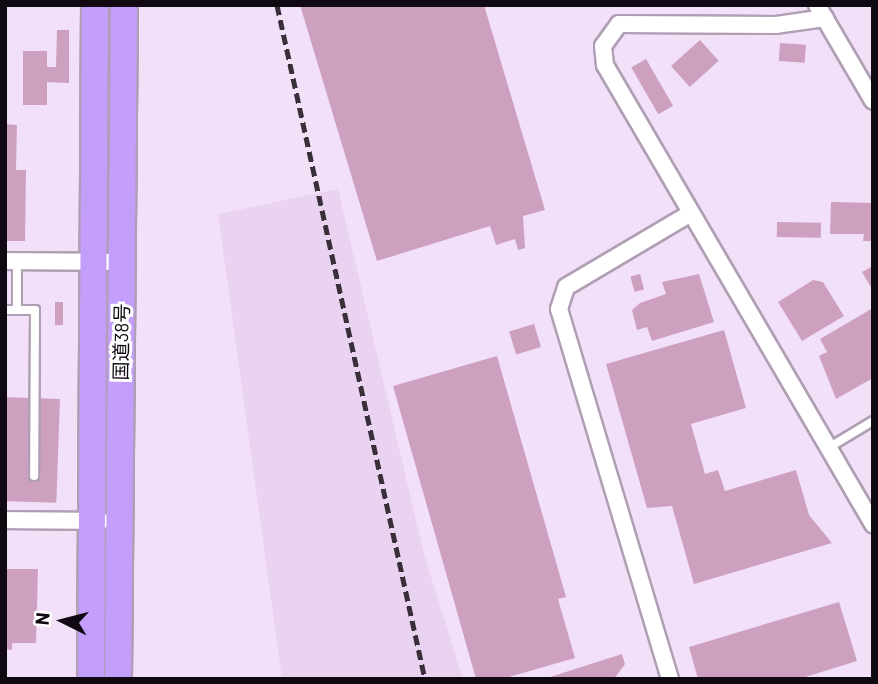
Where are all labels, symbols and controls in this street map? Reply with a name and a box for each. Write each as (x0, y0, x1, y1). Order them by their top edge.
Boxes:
street label: 国道38号 (109, 303, 133, 381)
north arrow (28, 586, 98, 656)
text: N (30, 611, 54, 626)

